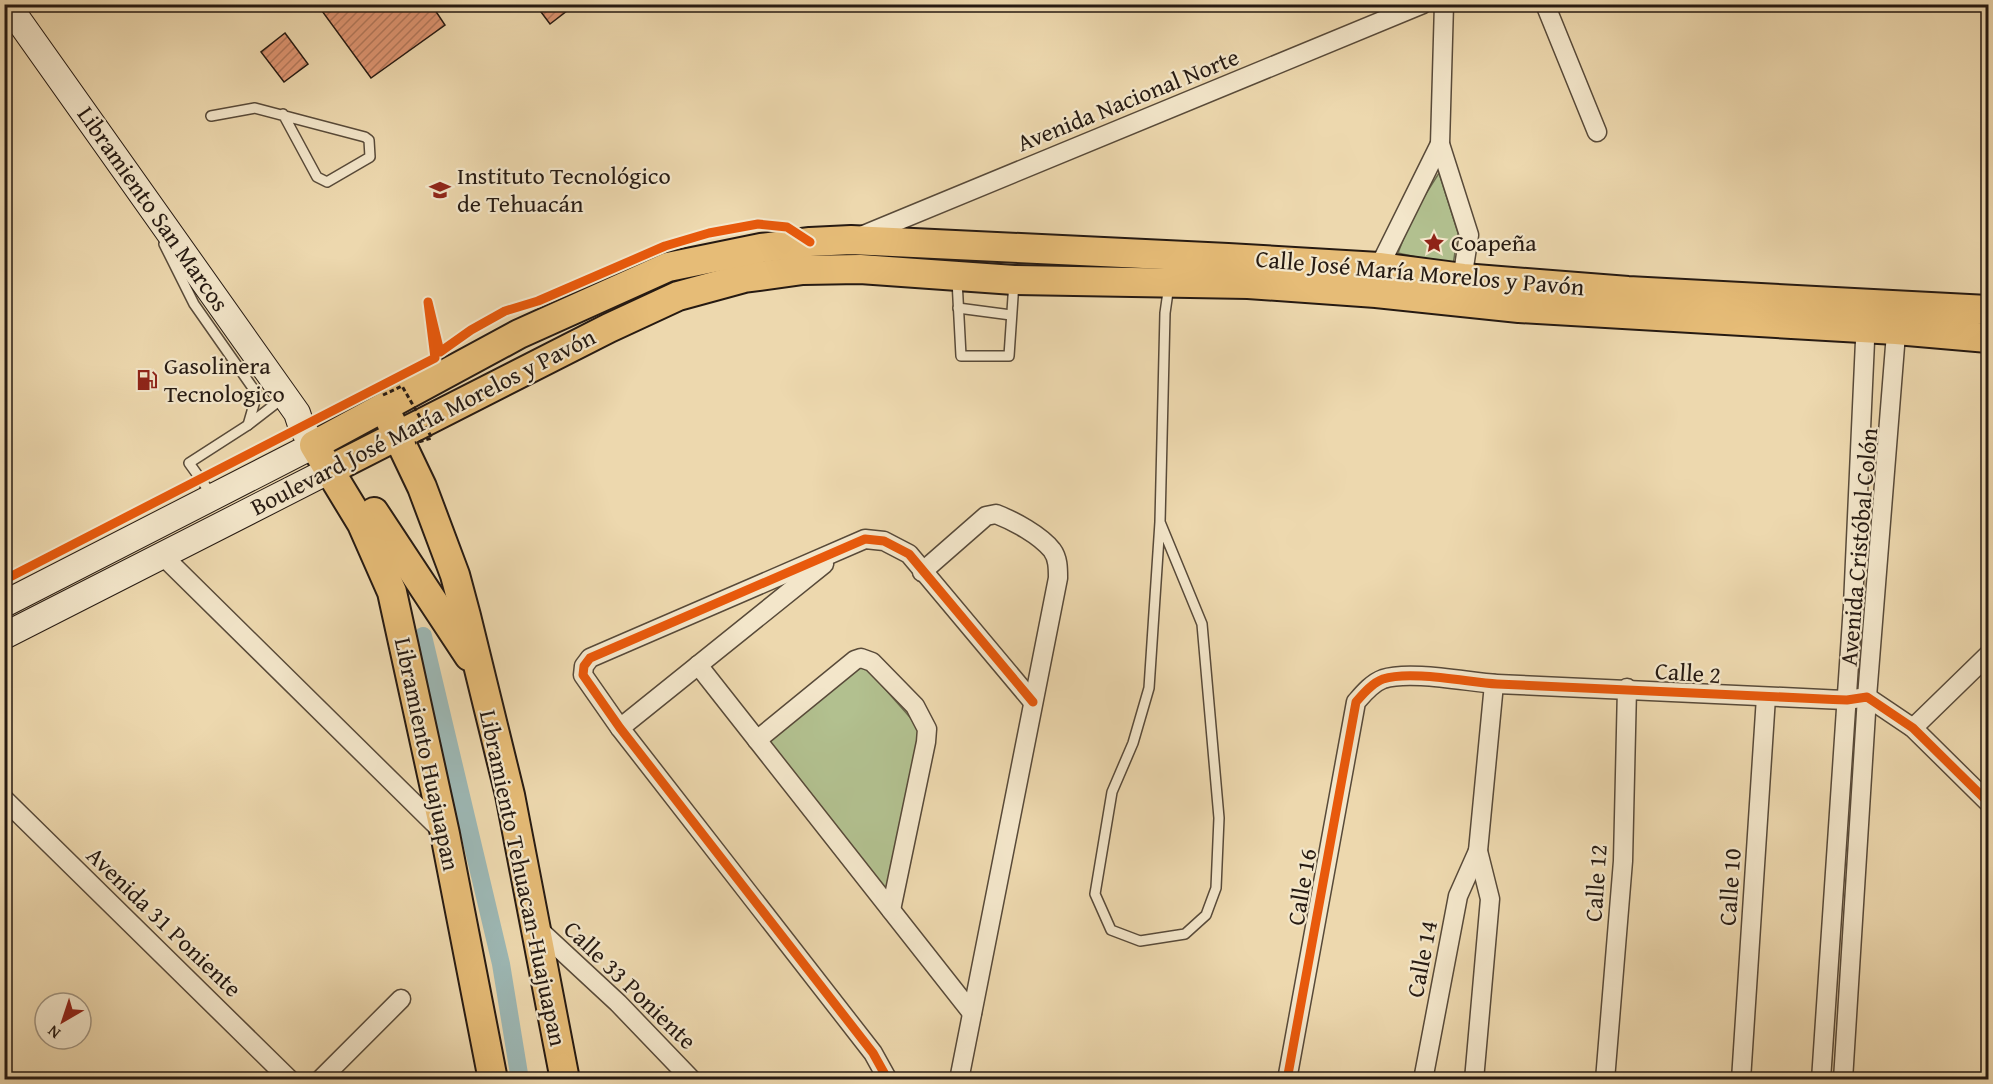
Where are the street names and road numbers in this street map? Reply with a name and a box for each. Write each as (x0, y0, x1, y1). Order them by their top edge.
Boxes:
street label: Avenida Nacional Norte (1012, 39, 1244, 160)
street label: Libramiento San Marcos (69, 99, 238, 319)
street label: Calle José María Morelos y Pavón (1254, 241, 1586, 304)
street label: Boulevard José María Morelos y Pavón (244, 319, 602, 524)
street label: Avenida Cristóbal Colón (1831, 426, 1886, 668)
street label: Libramiento Huajuapan (386, 634, 469, 874)
street label: Calle 2 (1654, 653, 1722, 692)
street label: Libramiento Tehuacan-Huajuapan (471, 706, 576, 1050)
street label: Avenida 31 Poniente (79, 838, 250, 1005)
street label: Calle 12 (1575, 843, 1616, 923)
street label: Calle 16 (1278, 846, 1325, 928)
street label: Calle 10 (1709, 847, 1750, 927)
street label: Calle 33 Poniente (556, 912, 705, 1057)
street label: Calle 14 (1397, 918, 1446, 1000)

